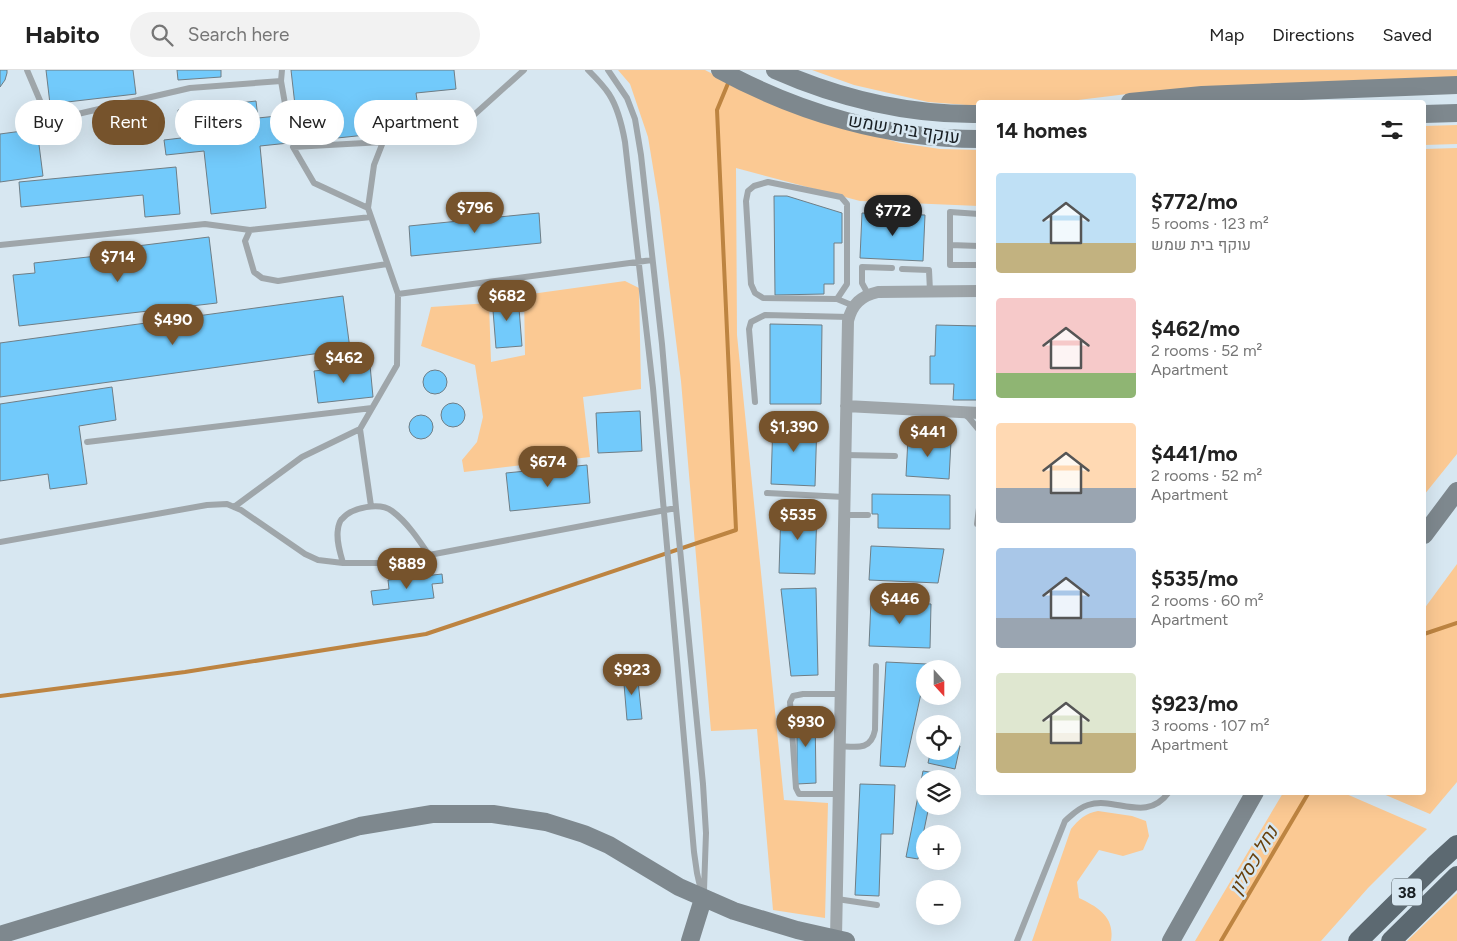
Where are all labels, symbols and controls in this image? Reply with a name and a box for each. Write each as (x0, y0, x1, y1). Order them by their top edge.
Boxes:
search box (130, 12, 480, 57)
text: Habito (25, 20, 100, 49)
icon: search (148, 21, 176, 49)
text: Search here (188, 23, 289, 46)
text: Map (1209, 24, 1244, 46)
text: Directions (1272, 24, 1354, 46)
text: Saved (1382, 24, 1432, 46)
chip: Buy (15, 100, 82, 145)
chip: Rent (92, 100, 165, 145)
chip: Filters (175, 100, 260, 145)
chip: New (270, 100, 344, 145)
chip: Apartment (354, 100, 477, 145)
street label: עוקף בית שמש (847, 109, 961, 149)
icon: filters (1378, 116, 1406, 144)
text: 14 homes (996, 118, 1087, 143)
text: $772/mo (1151, 189, 1238, 214)
pin: $796 (445, 191, 505, 234)
icon: home (1036, 193, 1096, 253)
pin: $772 (863, 194, 923, 237)
text: $796 (457, 198, 493, 217)
text: $772 (875, 201, 911, 220)
text: 5 rooms · 123 m² (1151, 214, 1269, 233)
text: עוקף בית שמש (1151, 235, 1251, 254)
pin: $714 (88, 240, 148, 283)
text: $714 (101, 247, 135, 266)
pin: $682 (477, 280, 537, 322)
text: $682 (488, 286, 526, 305)
pin: $490 (143, 304, 203, 346)
text: $490 (154, 310, 192, 329)
text: $462/mo (1151, 316, 1240, 341)
icon: home (1036, 318, 1096, 378)
text: 2 rooms · 52 m² (1151, 341, 1262, 360)
pin: $462 (314, 342, 374, 384)
text: $462 (325, 348, 363, 367)
text: Apartment (1151, 360, 1228, 379)
pin: $1,390 (753, 410, 835, 453)
pin: $441 (898, 416, 958, 458)
text: $1,390 (770, 417, 818, 436)
text: $441 (910, 422, 946, 441)
text: $441/mo (1151, 441, 1238, 466)
icon: home (1036, 443, 1096, 503)
pin: $674 (518, 446, 578, 488)
text: $674 (529, 452, 567, 471)
text: 2 rooms · 52 m² (1151, 466, 1262, 485)
text: Apartment (1151, 485, 1228, 504)
pin: $535 (768, 498, 828, 541)
text: $535 (780, 505, 816, 524)
pin: $889 (377, 548, 437, 590)
text: $889 (388, 554, 426, 573)
text: $535/mo (1151, 566, 1238, 591)
icon: home (1036, 568, 1096, 628)
pin: $446 (870, 582, 930, 625)
text: $446 (881, 589, 919, 608)
text: 2 rooms · 60 m² (1151, 591, 1264, 610)
text: Apartment (1151, 610, 1228, 629)
pin: $923 (602, 654, 662, 696)
text: $923 (614, 660, 650, 679)
north arrow (916, 660, 961, 705)
map controls (916, 660, 961, 925)
text: $923/mo (1151, 691, 1238, 716)
icon: home (1036, 693, 1096, 753)
pin: $930 (776, 706, 836, 748)
text: $930 (787, 712, 825, 731)
button: locate (916, 715, 961, 760)
text: 3 rooms · 107 m² (1151, 716, 1269, 735)
text: Apartment (1151, 735, 1228, 754)
button: layers (916, 770, 961, 815)
water label: נחל כסלון (1224, 821, 1283, 899)
button: + (916, 825, 961, 870)
road number: 38 (1392, 879, 1422, 906)
button: − (916, 880, 961, 925)

